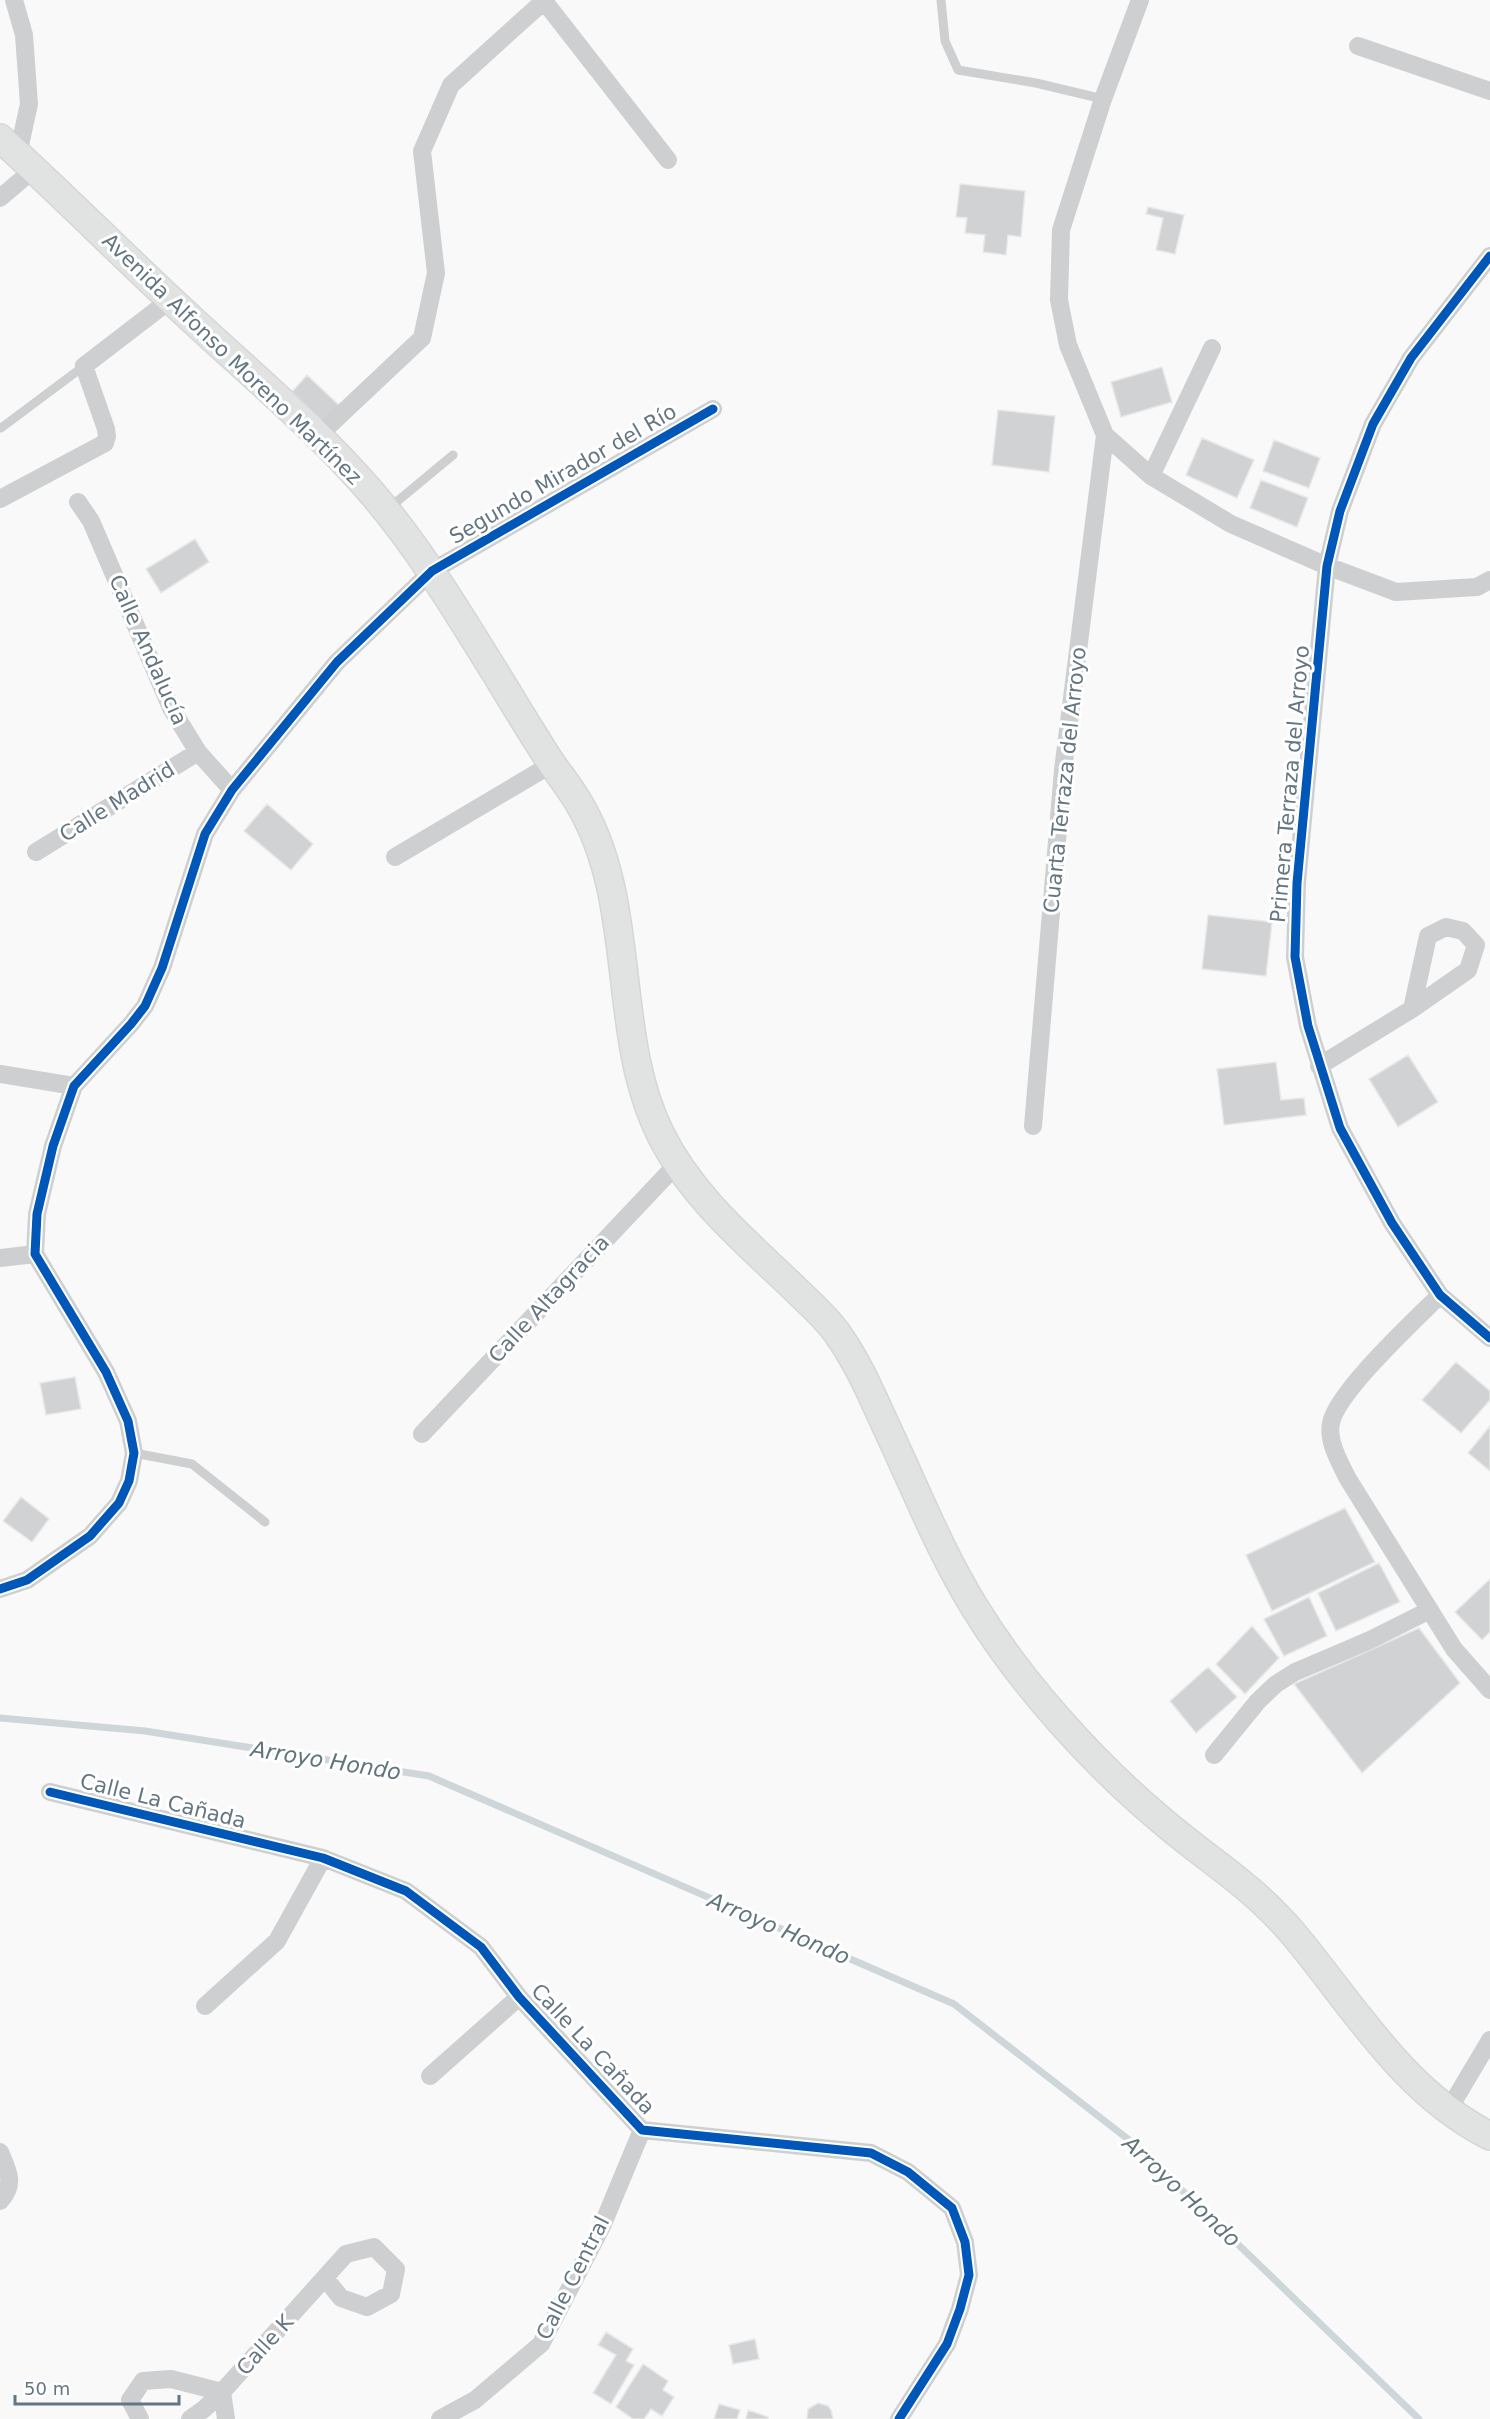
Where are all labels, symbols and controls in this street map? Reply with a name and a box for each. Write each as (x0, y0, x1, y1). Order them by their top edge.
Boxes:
street label: Avenida Alfonso Moreno Martínez (98, 229, 366, 489)
street label: Segundo Mirador del Río (445, 399, 681, 549)
street label: Calle Andalucía (104, 571, 192, 729)
street label: Primera Terraza del Arroyo (1266, 644, 1314, 924)
street label: Cuarta Terraza del Arroyo (1039, 646, 1091, 914)
street label: Calle Madrid (55, 757, 179, 847)
street label: Calle Altagracia (484, 1230, 614, 1368)
water label: Arroyo Hondo (247, 1736, 403, 1785)
street label: Calle La Cañada (78, 1769, 248, 1833)
water label: Arroyo Hondo (702, 1887, 853, 1970)
street label: Calle La Cañada (526, 1979, 660, 2119)
water label: Arroyo Hondo (1116, 2129, 1246, 2252)
street label: Calle Central (532, 2212, 614, 2344)
street label: Calle K (232, 2309, 299, 2380)
scale bar (15, 2368, 178, 2406)
text: 50 m (24, 2378, 70, 2399)

